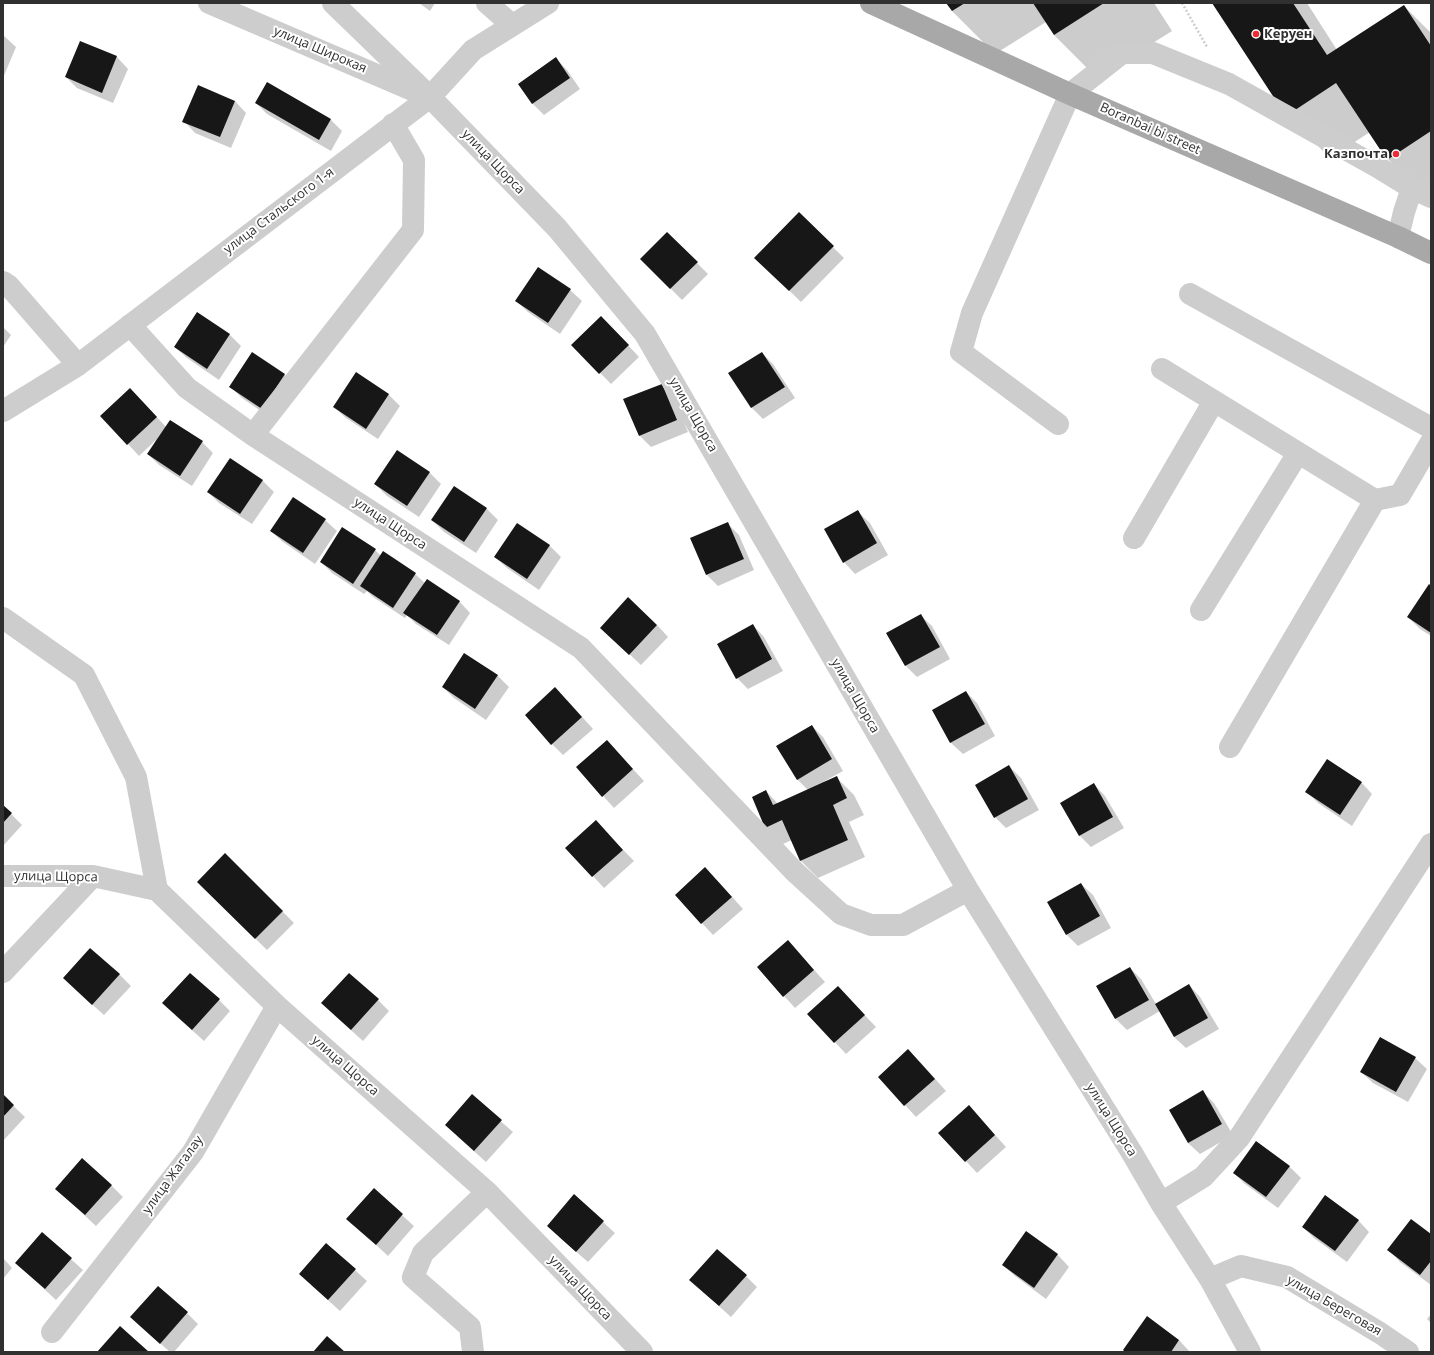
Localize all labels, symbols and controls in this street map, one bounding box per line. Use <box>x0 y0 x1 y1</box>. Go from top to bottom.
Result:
street label: улица Широкая <box>271 23 369 77</box>
place label: Керуен <box>1264 26 1312 42</box>
marker: Керуен <box>1251 29 1261 39</box>
street label: Boranbai bi street <box>1097 100 1203 158</box>
street label: улица Щорса <box>458 126 528 198</box>
place label: Казпочта <box>1324 146 1388 162</box>
marker: Казпочта <box>1391 149 1401 159</box>
street label: улица Стальского 1-я <box>221 164 337 258</box>
street label: улица Щорса <box>665 375 721 455</box>
street label: улица Щорса <box>351 495 429 553</box>
street label: улица Щорса <box>827 656 883 736</box>
street label: улица Щорса <box>14 868 98 886</box>
street label: улица Щорса <box>308 1033 382 1099</box>
street label: улица Щорса <box>1082 1080 1140 1160</box>
street label: улица Жагалау <box>139 1133 207 1217</box>
street label: улица Щорса <box>545 1252 615 1324</box>
street label: улица Береговая <box>1284 1273 1384 1339</box>

